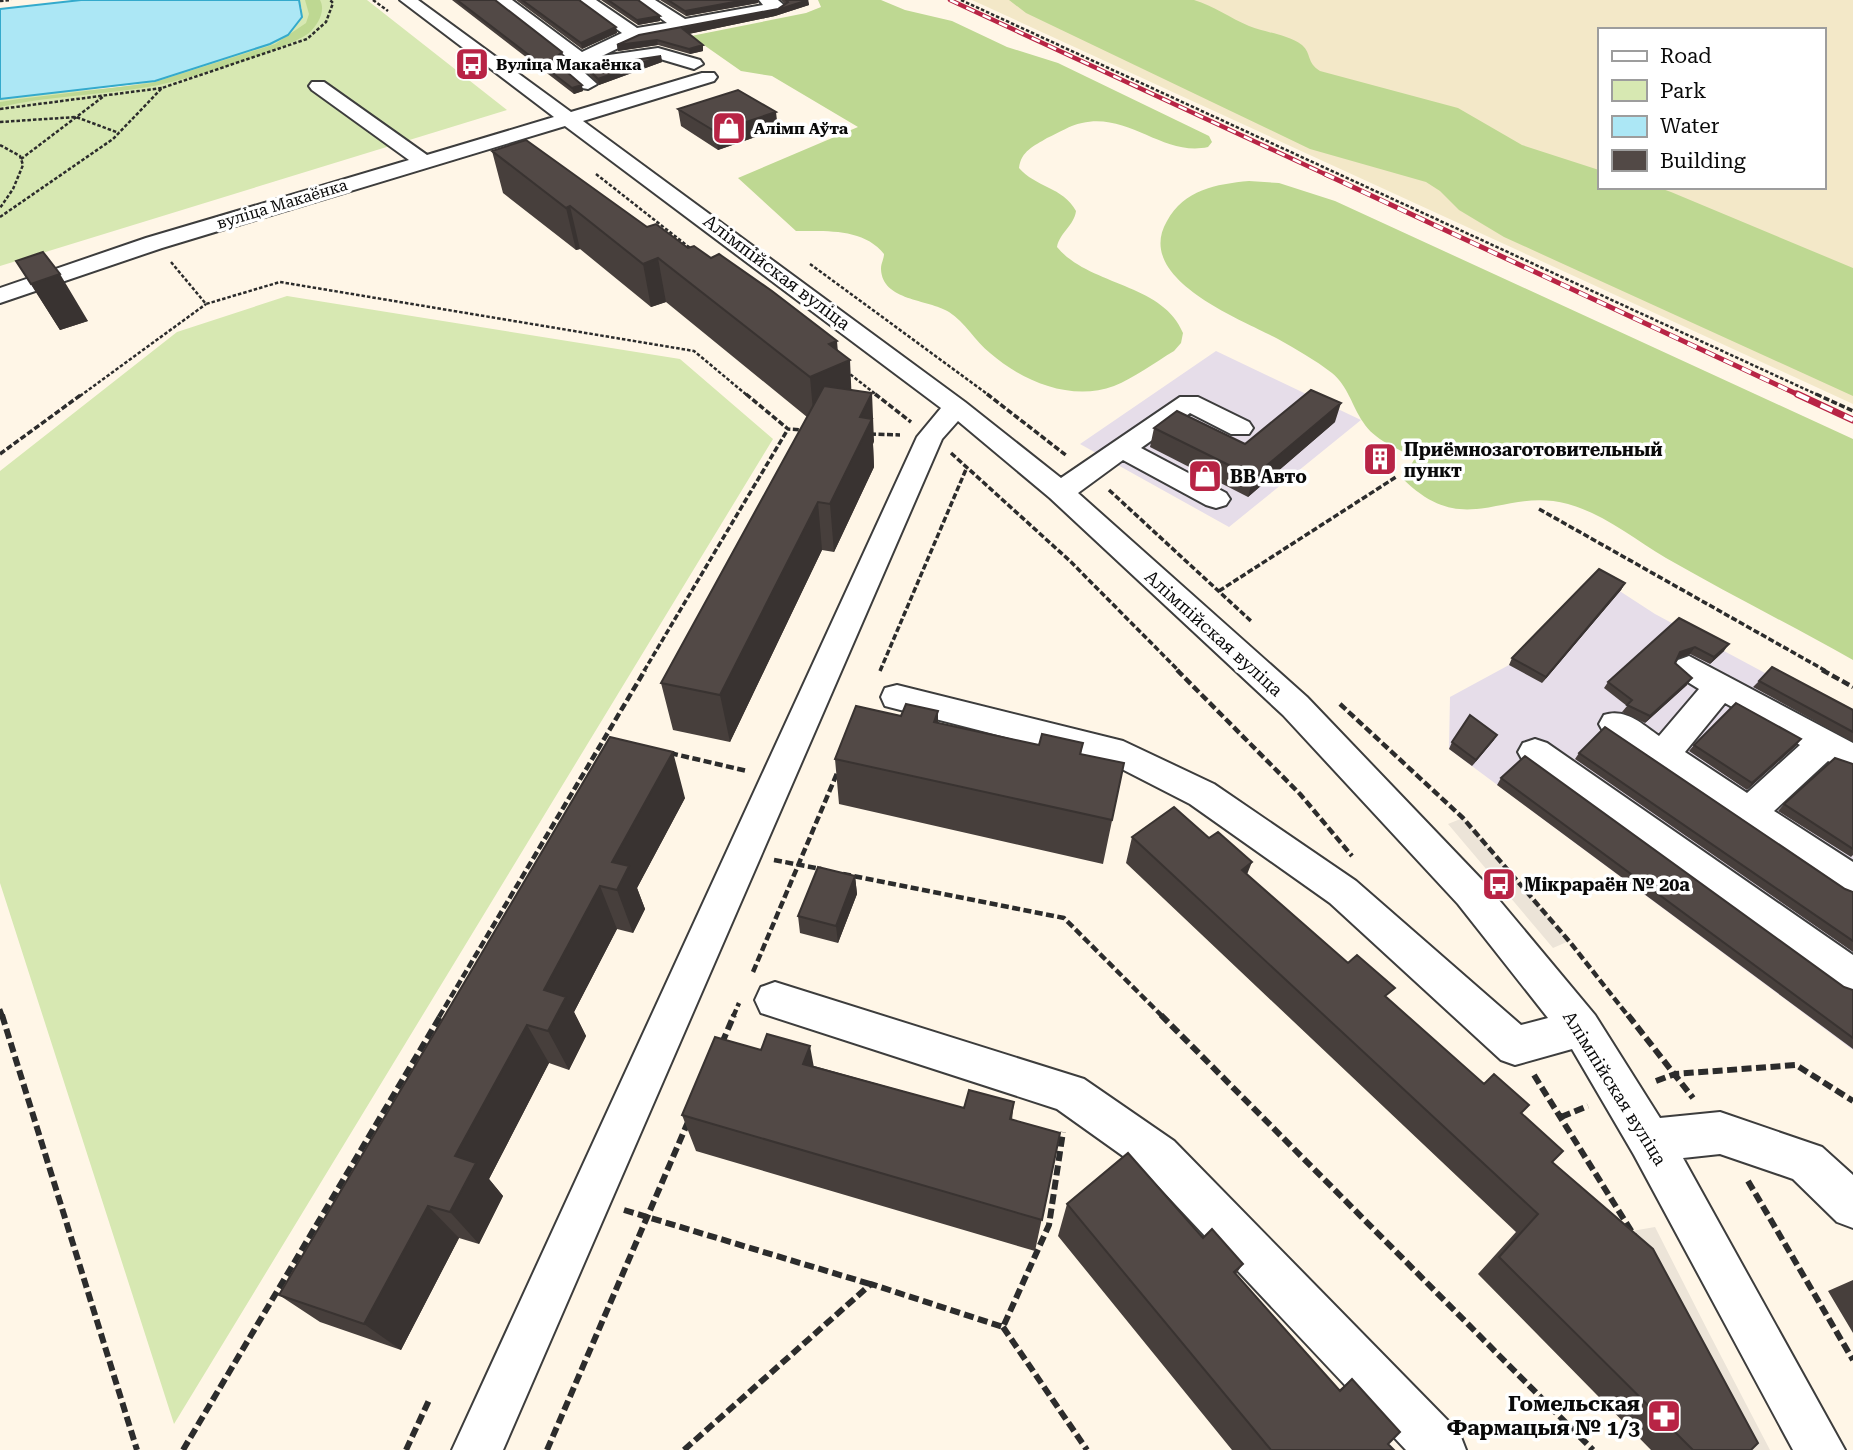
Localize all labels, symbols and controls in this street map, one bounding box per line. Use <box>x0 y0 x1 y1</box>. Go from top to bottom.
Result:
legend <box>1598 28 1825 189</box>
text: Road <box>1660 44 1712 68</box>
bus stop icon: Вуліца Макаёнка <box>453 45 491 83</box>
place label: Вуліца Макаёнка <box>496 55 642 74</box>
text: Park <box>1660 79 1706 103</box>
shop icon: Алімп Аўта <box>710 109 748 147</box>
text: Water <box>1660 114 1720 138</box>
place label: Алімп Аўта <box>754 119 849 138</box>
text: Building <box>1660 149 1746 173</box>
street label: вуліца Макаёнка <box>214 175 350 233</box>
street label: Алімпійская вуліца <box>700 210 855 334</box>
place label: Приёмнозаготовительный пункт <box>1404 439 1663 481</box>
building icon: Приёмнозаготовительный пункт <box>1361 440 1399 478</box>
shop icon: ВВ Авто <box>1186 457 1224 495</box>
place label: ВВ Авто <box>1230 466 1307 487</box>
street label: Алімпійская вуліца <box>1141 566 1287 701</box>
bus stop icon: Мікрараён № 20а <box>1480 865 1518 903</box>
place label: Мікрараён № 20а <box>1524 874 1690 895</box>
street label: Алімпійская вуліца <box>1559 1007 1671 1169</box>
place label: Гомельская Фармацыя № 1/3 <box>1447 1392 1640 1440</box>
pharmacy icon: Гомельская Фармацыя № 1/3 <box>1645 1397 1683 1435</box>

